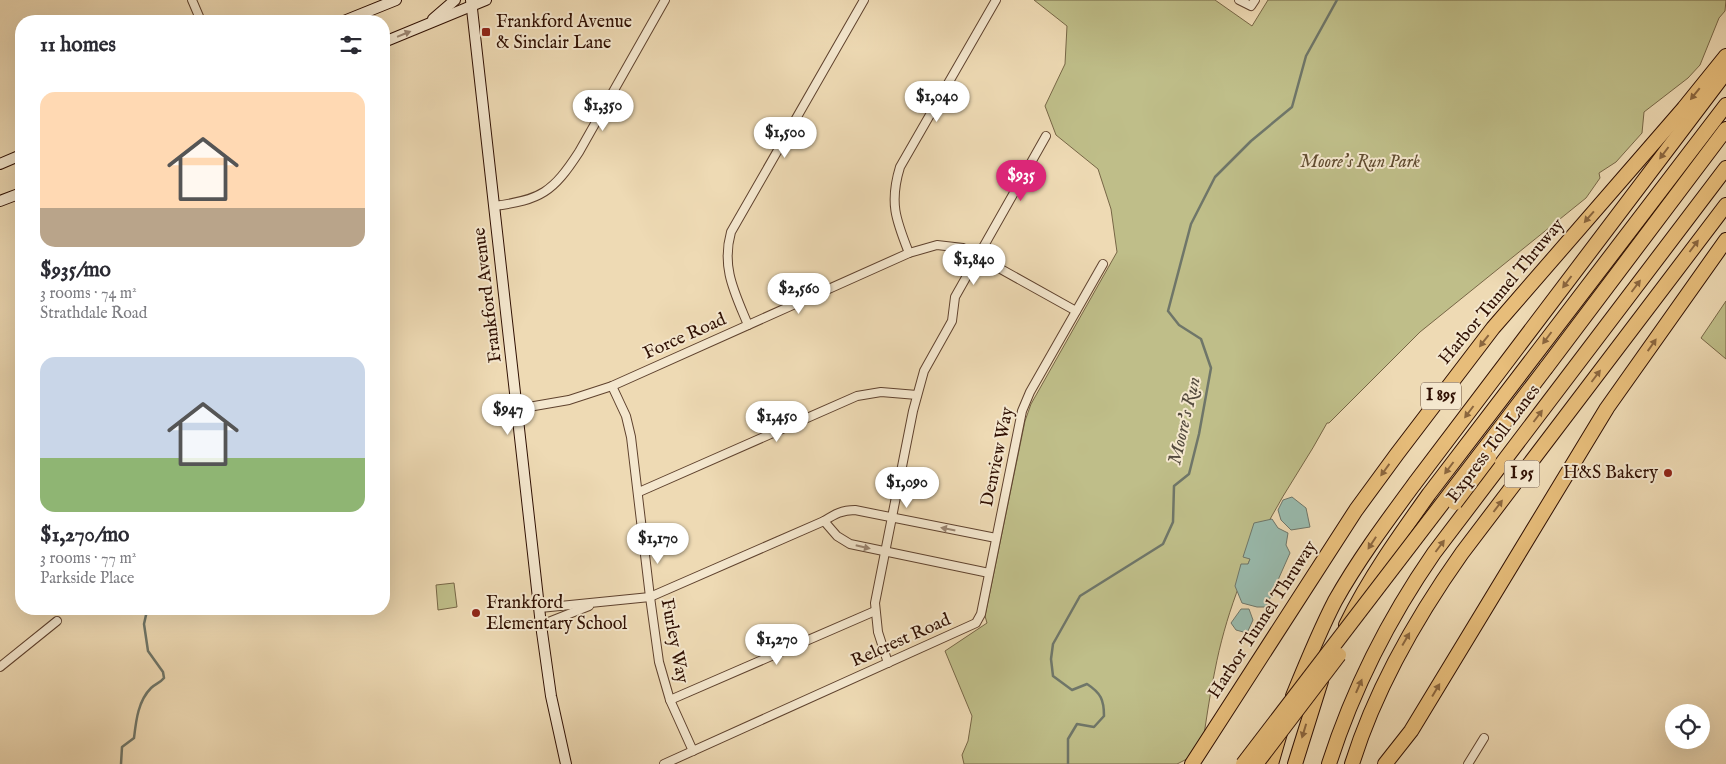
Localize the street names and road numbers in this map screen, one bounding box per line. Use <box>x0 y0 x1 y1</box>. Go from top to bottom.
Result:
street label: Harbor Tunnel Thruway <box>1434 214 1570 370</box>
street label: Frankford Avenue <box>468 226 508 364</box>
street label: Force Road <box>640 308 730 365</box>
street label: Express Toll Lanes <box>1442 380 1546 508</box>
road number: I 895 <box>1421 382 1461 410</box>
street label: Denview Way <box>976 405 1020 509</box>
road number: I 95 <box>1504 460 1540 488</box>
street label: Harbor Tunnel Thruway <box>1203 537 1323 703</box>
street label: Furley Way <box>655 597 693 685</box>
street label: Relcrest Road <box>848 609 955 673</box>

